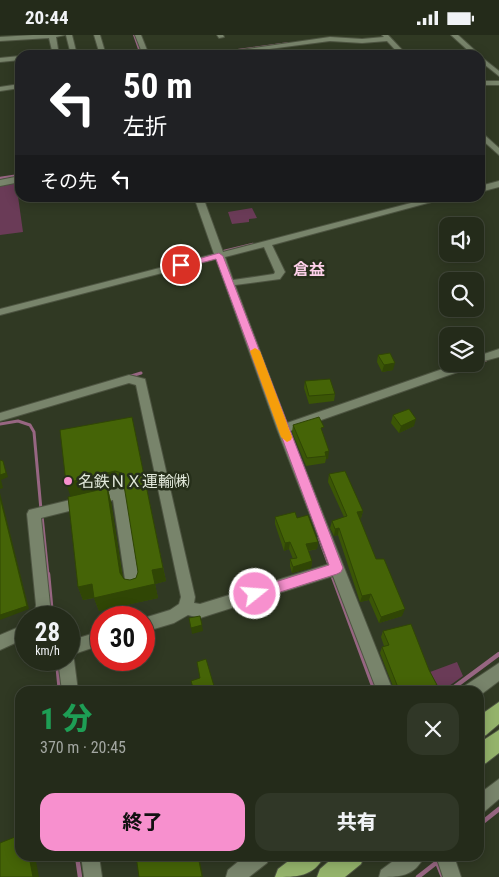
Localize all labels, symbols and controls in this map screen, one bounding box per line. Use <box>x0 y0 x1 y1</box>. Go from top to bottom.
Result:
text: 20:44 <box>25 6 69 29</box>
text: 50 m <box>123 66 192 107</box>
icon: left <box>40 70 105 135</box>
text: 左折 <box>123 114 167 139</box>
icon: left <box>107 165 135 193</box>
text: その先 <box>40 170 97 193</box>
map controls <box>439 217 484 372</box>
button: sound <box>439 217 484 262</box>
pin <box>160 244 202 286</box>
icon: arrive <box>167 251 195 279</box>
district label: 倉益 <box>293 260 325 279</box>
button: search <box>439 272 484 317</box>
button: layers <box>439 327 484 372</box>
place label: 名鉄ＮＸ運輸㈱ <box>78 472 190 491</box>
marker: 名鉄ＮＸ運輸㈱ <box>62 475 74 487</box>
position arrow <box>228 567 280 619</box>
speed limit sign: 30 <box>90 606 155 671</box>
text: 28 <box>35 618 60 647</box>
text: km/h <box>35 644 60 658</box>
text: 1 分 <box>40 701 92 736</box>
button: close <box>407 703 459 755</box>
text: 370 m · 20:45 <box>40 738 126 757</box>
button: 終了 <box>40 793 245 851</box>
button: 共有 <box>255 793 459 851</box>

